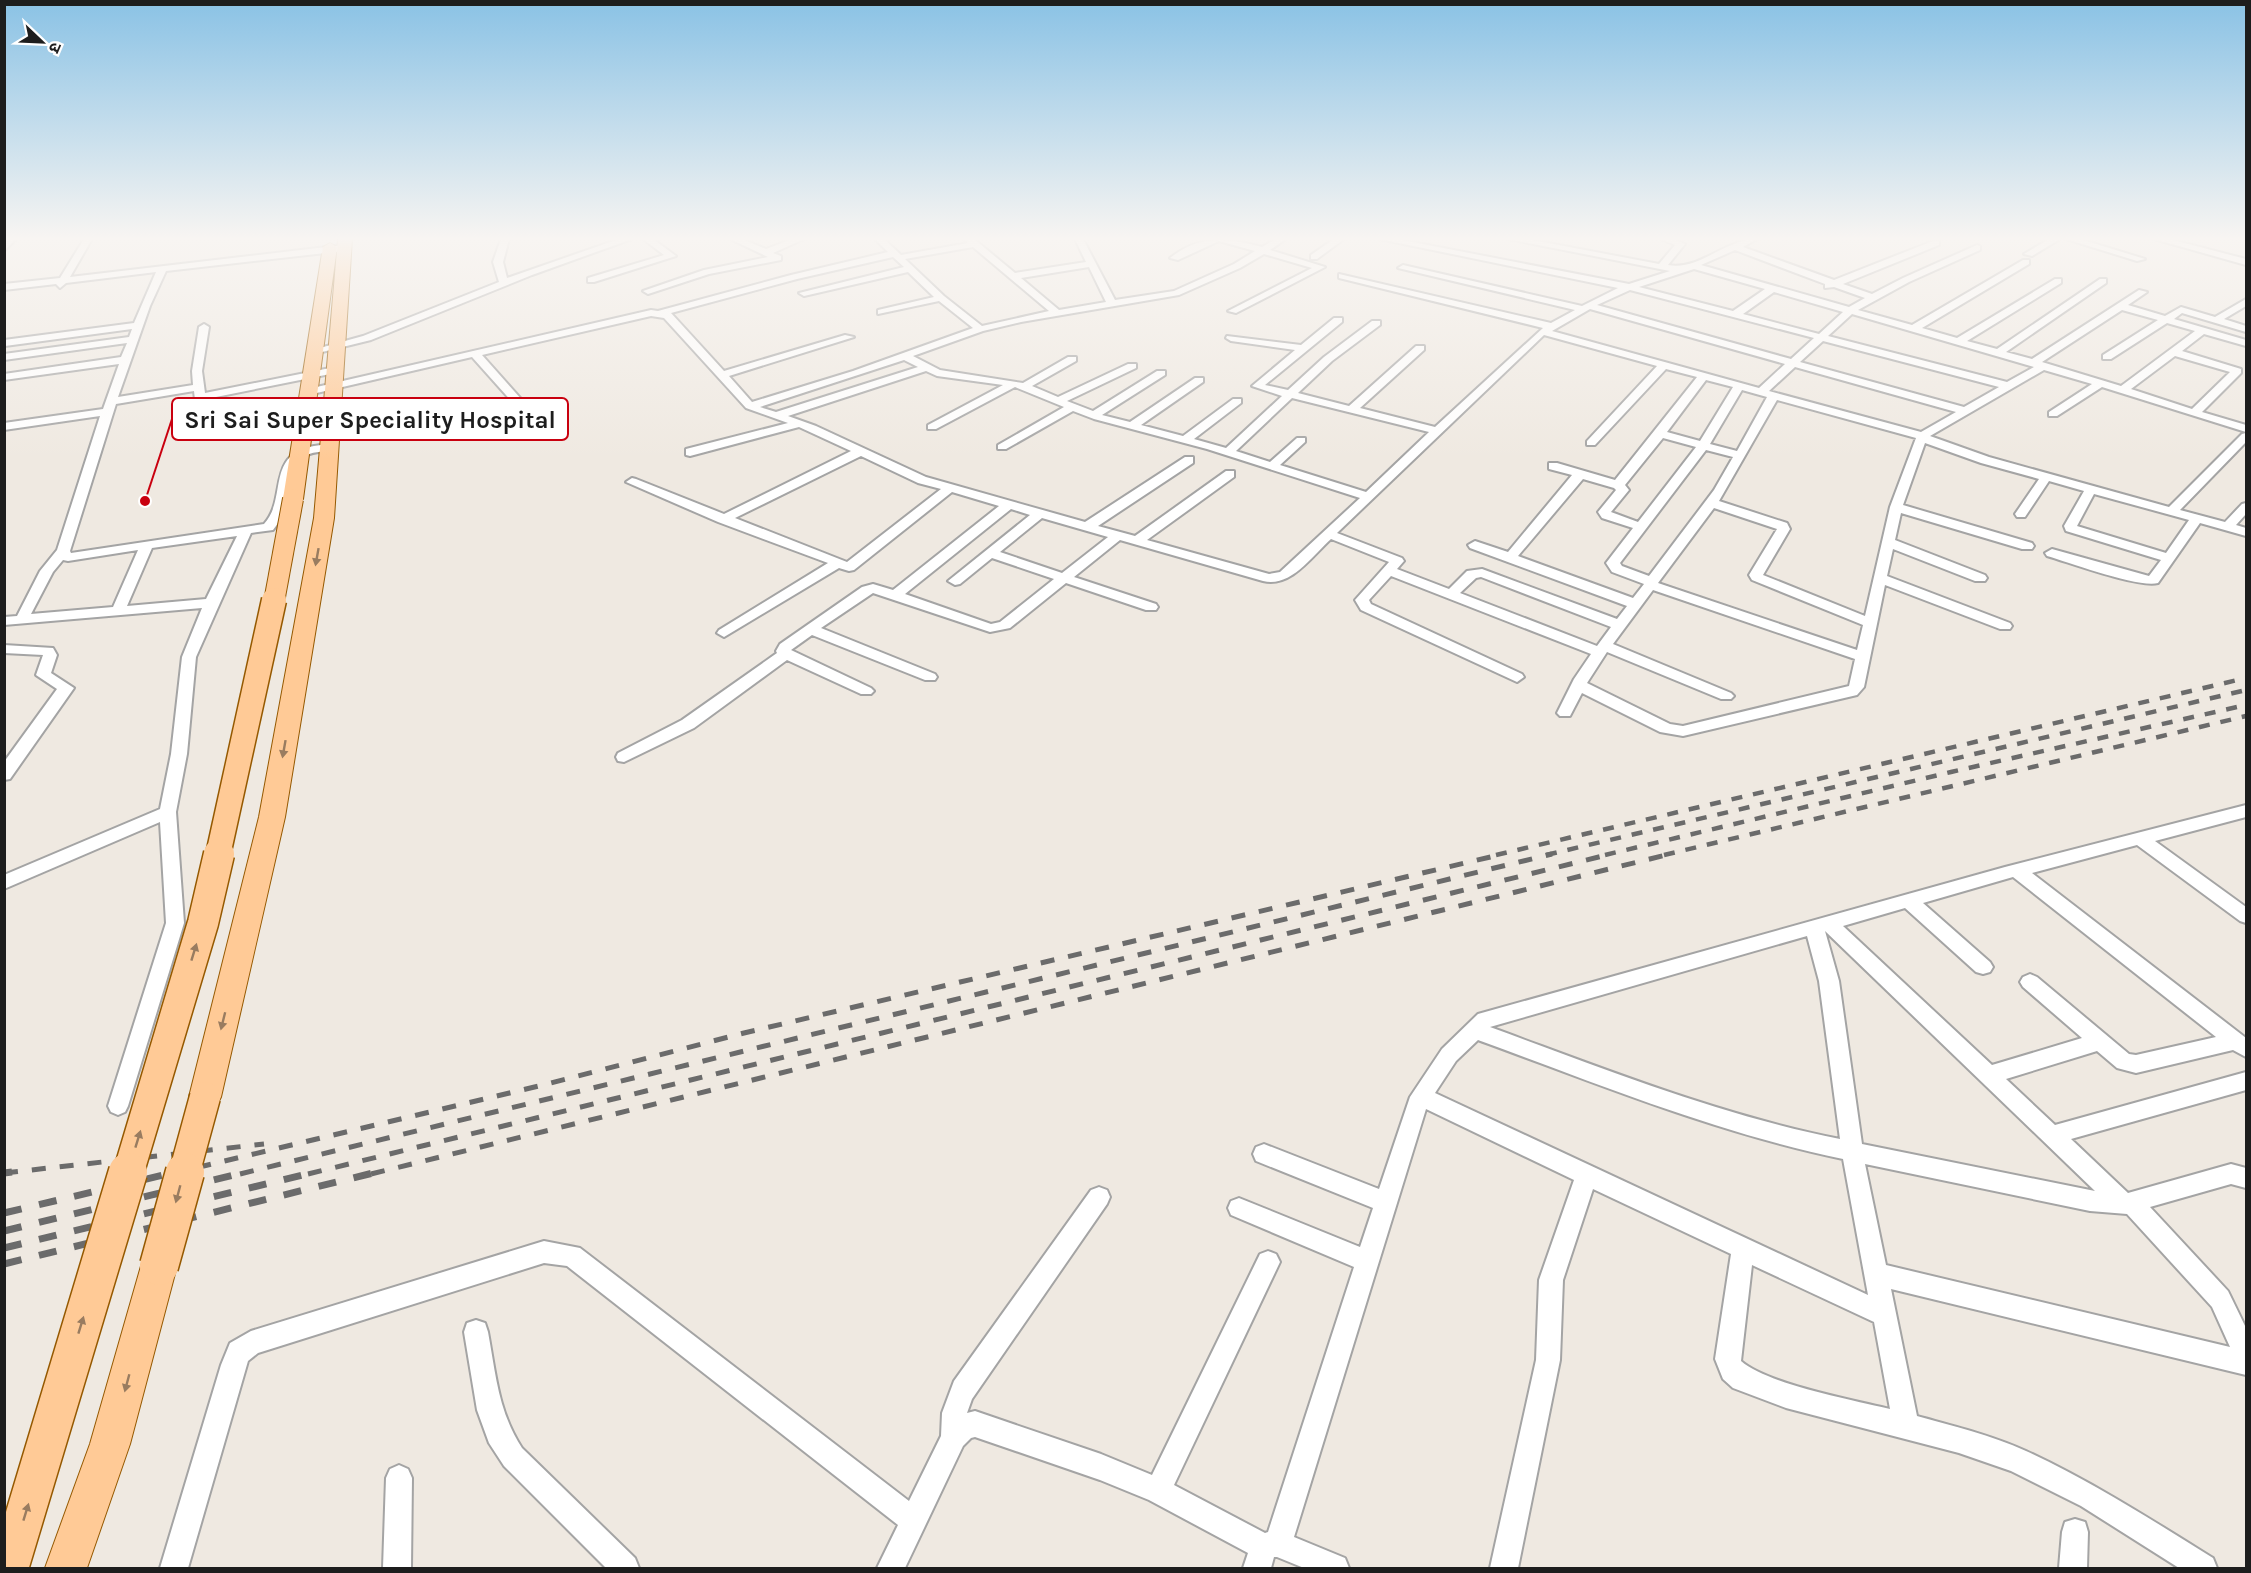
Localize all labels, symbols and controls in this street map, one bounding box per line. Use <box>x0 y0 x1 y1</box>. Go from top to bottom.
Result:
north arrow <box>12 12 72 72</box>
text: उ <box>45 40 66 56</box>
callout: Sri Sai Super Speciality Hospital <box>172 398 568 440</box>
text: Sri Sai Super Speciality Hospital <box>184 406 556 434</box>
one-way arrow <box>313 547 322 566</box>
one-way arrow <box>279 739 288 758</box>
one-way arrow <box>190 943 199 961</box>
one-way arrow <box>217 1012 227 1030</box>
one-way arrow <box>134 1130 143 1148</box>
one-way arrow <box>173 1185 183 1203</box>
one-way arrow <box>77 1316 86 1334</box>
one-way arrow <box>121 1374 131 1392</box>
one-way arrow <box>22 1503 31 1521</box>

